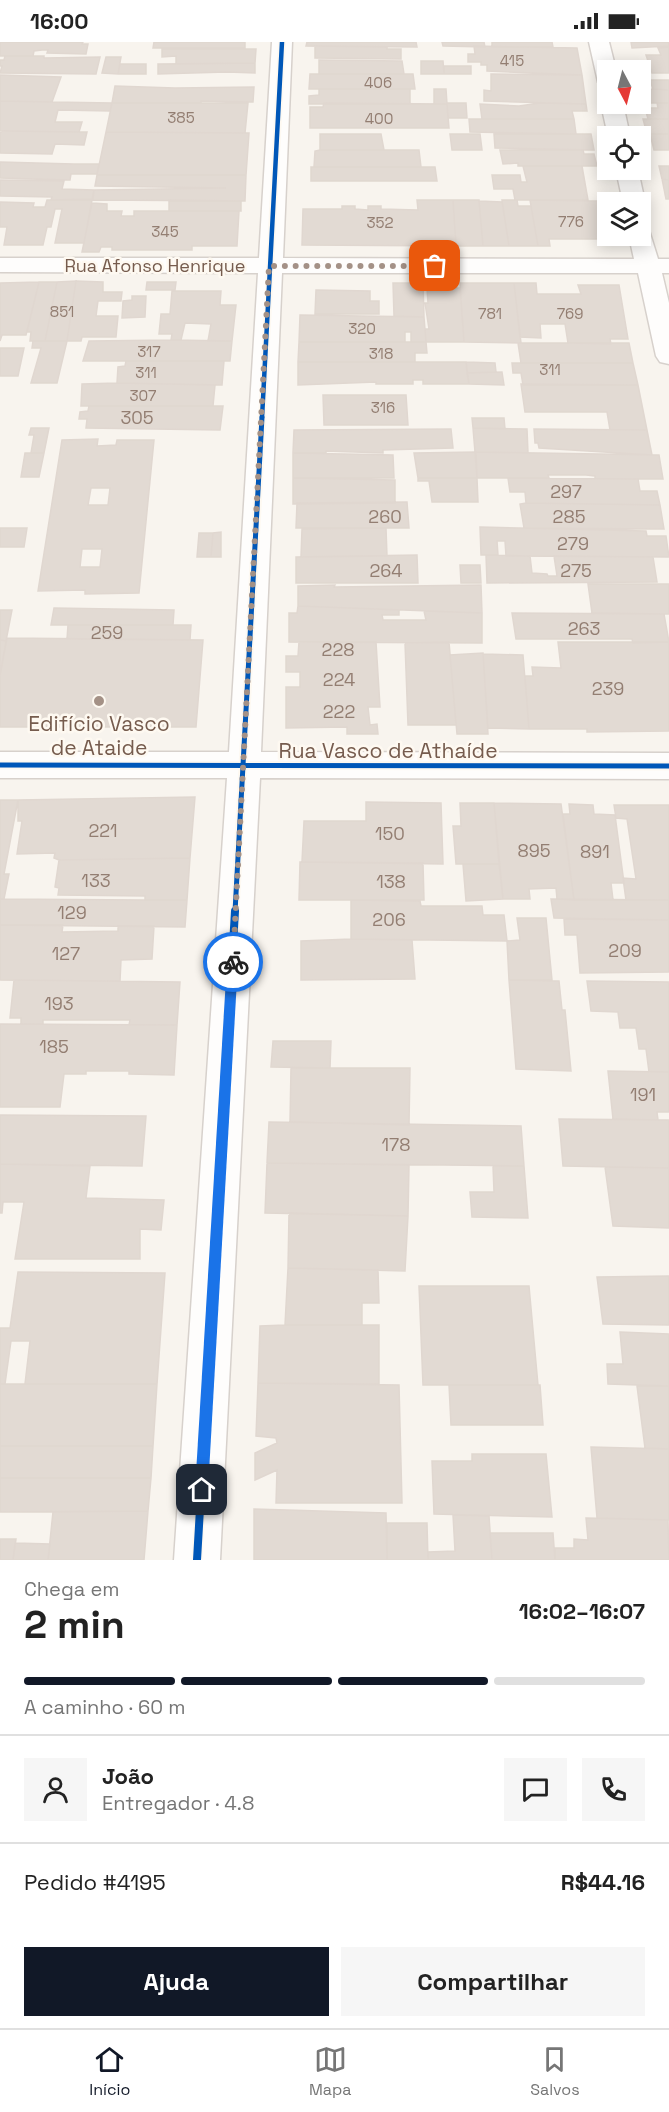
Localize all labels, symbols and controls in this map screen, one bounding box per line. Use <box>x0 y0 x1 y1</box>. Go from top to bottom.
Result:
text: 16:00 <box>30 7 89 35</box>
house number: 415 <box>500 51 524 70</box>
north arrow <box>597 60 651 114</box>
map controls <box>597 60 651 246</box>
house number: 406 <box>364 73 392 92</box>
house number: 385 <box>167 108 195 127</box>
house number: 400 <box>365 109 393 128</box>
button: locate <box>597 126 651 180</box>
button: layers <box>597 192 651 246</box>
house number: 776 <box>558 212 584 231</box>
house number: 352 <box>367 213 393 232</box>
house number: 345 <box>151 222 179 241</box>
pin <box>409 240 460 291</box>
icon: bag <box>418 249 451 282</box>
street label: Rua Afonso Henrique <box>65 254 246 277</box>
house number: 851 <box>50 302 74 321</box>
house number: 781 <box>478 304 502 323</box>
house number: 769 <box>557 304 583 323</box>
house number: 320 <box>348 319 376 338</box>
house number: 317 <box>137 342 161 361</box>
house number: 318 <box>369 344 393 363</box>
house number: 311 <box>539 360 561 379</box>
house number: 311 <box>135 363 157 382</box>
house number: 307 <box>130 386 156 405</box>
house number: 316 <box>371 398 395 417</box>
house number: 305 <box>120 406 154 429</box>
house number: 297 <box>550 480 582 503</box>
house number: 260 <box>368 505 402 528</box>
house number: 285 <box>553 505 585 528</box>
house number: 279 <box>557 532 589 555</box>
house number: 264 <box>369 559 403 582</box>
house number: 275 <box>560 559 592 582</box>
house number: 263 <box>568 617 600 640</box>
house number: 259 <box>91 621 123 644</box>
house number: 228 <box>322 638 354 661</box>
house number: 224 <box>323 668 355 691</box>
house number: 239 <box>592 677 624 700</box>
marker: Edifício Vasco de Ataide <box>92 694 106 708</box>
house number: 222 <box>323 700 355 723</box>
place label: Edifício Vasco de Ataide <box>28 710 170 761</box>
street label: Rua Vasco de Athaíde <box>278 737 498 764</box>
house number: 221 <box>88 819 118 842</box>
house number: 150 <box>375 822 405 845</box>
house number: 895 <box>517 839 551 862</box>
house number: 891 <box>580 840 610 863</box>
house number: 133 <box>81 869 111 892</box>
house number: 138 <box>376 870 406 893</box>
house number: 129 <box>57 901 87 924</box>
house number: 206 <box>372 908 406 931</box>
courier <box>203 932 263 992</box>
house number: 209 <box>608 939 642 962</box>
house number: 127 <box>52 942 80 965</box>
icon: bike <box>217 946 250 979</box>
house number: 193 <box>44 992 74 1015</box>
house number: 185 <box>39 1035 69 1058</box>
house number: 191 <box>630 1083 656 1106</box>
house number: 178 <box>382 1133 410 1156</box>
pin <box>176 1464 227 1515</box>
icon: home <box>185 1473 218 1506</box>
text: Chega em <box>24 1576 119 1602</box>
text: 16:02–16:07 <box>519 1597 645 1625</box>
text: 2 min <box>24 1600 125 1649</box>
text: A caminho · 60 m <box>24 1694 185 1720</box>
button: person <box>24 1758 87 1821</box>
button: chat <box>504 1758 567 1821</box>
button: phone <box>582 1758 645 1821</box>
text: João <box>102 1762 154 1790</box>
text: Entregador · 4.8 <box>102 1790 254 1816</box>
text: Pedido #4195 <box>24 1868 166 1896</box>
text: R$44.16 <box>561 1868 645 1896</box>
button: Ajuda <box>24 1947 329 2016</box>
button: Compartilhar <box>341 1947 645 2016</box>
tab: Início <box>89 2043 130 2100</box>
tab: Mapa <box>309 2043 352 2100</box>
tab: Salvos <box>530 2043 580 2100</box>

